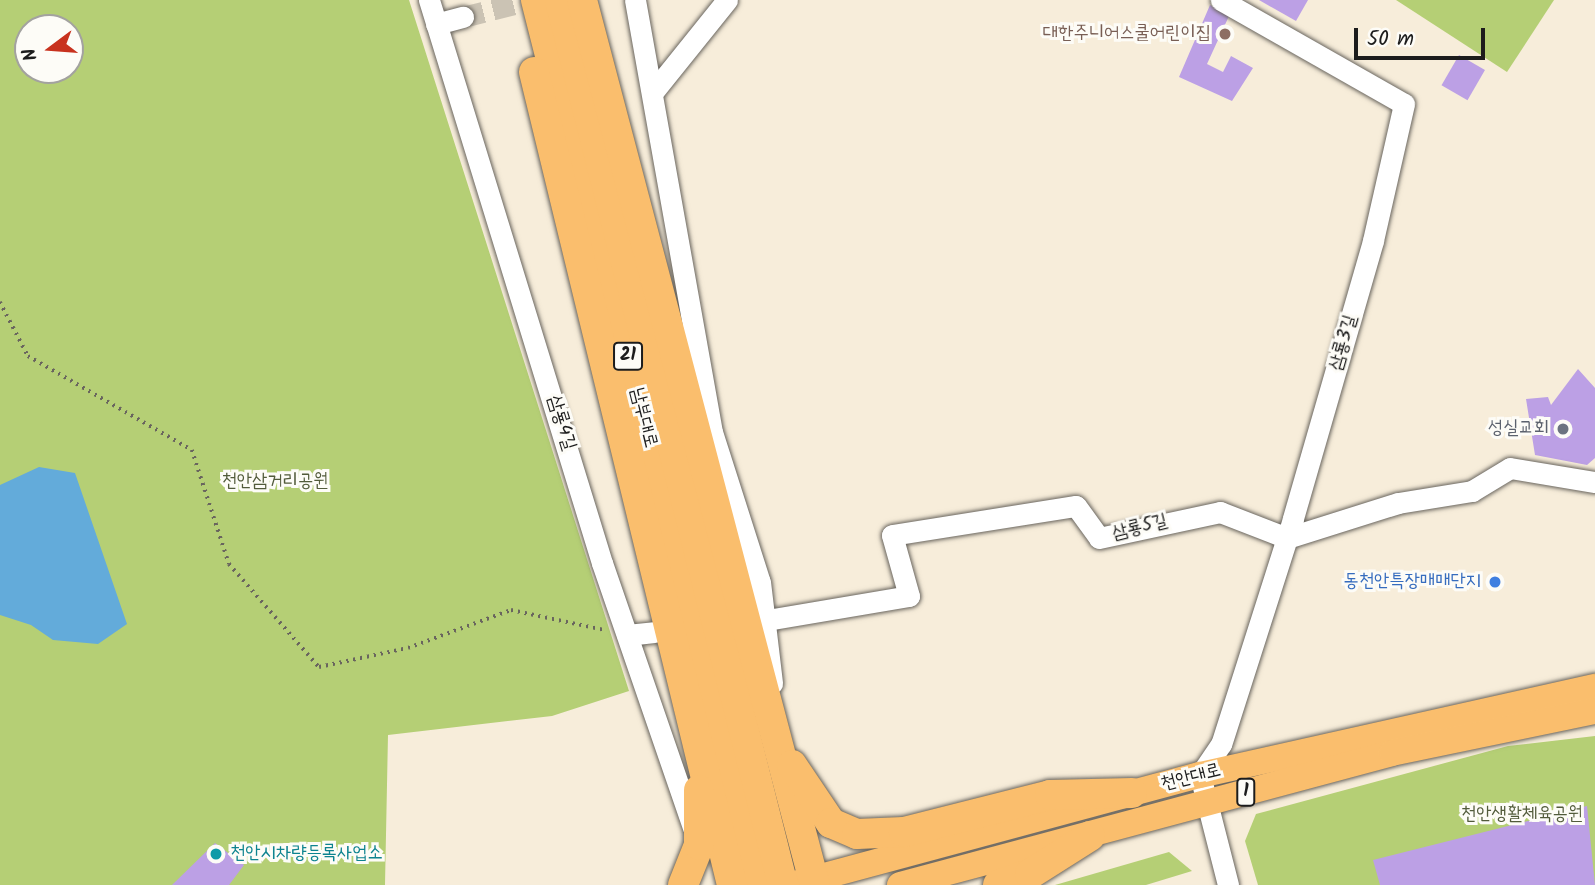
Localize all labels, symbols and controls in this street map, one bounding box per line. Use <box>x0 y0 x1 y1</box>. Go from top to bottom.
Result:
north arrow <box>14 14 84 84</box>
scale bar <box>1357 14 1488 58</box>
place label: 대한주니어스쿨어린이집 <box>1043 23 1211 45</box>
text: 50 m <box>1367 23 1414 56</box>
marker: 대한주니어스쿨어린이집 <box>1217 26 1233 42</box>
text: N <box>15 44 47 64</box>
street label: 삼룡3길 <box>1325 313 1363 373</box>
road number: 21 <box>612 342 644 370</box>
street label: 남부대로 <box>625 386 661 450</box>
street label: 삼룡4길 <box>542 393 580 453</box>
place label: 성실교회 <box>1488 418 1549 440</box>
marker: 성실교회 <box>1555 421 1571 437</box>
park label: 천안삼거리공원 <box>221 471 329 493</box>
street label: 삼룡5길 <box>1110 510 1170 546</box>
place label: 동천안특장매매단지 <box>1343 571 1481 593</box>
marker: 동천안특장매매단지 <box>1487 574 1503 590</box>
street label: 천안대로 <box>1159 760 1223 796</box>
road number: 1 <box>1236 778 1256 806</box>
park label: 천안생활체육공원 <box>1461 804 1583 826</box>
place label: 천안시차량등록사업소 <box>230 843 383 865</box>
marker: 천안시차량등록사업소 <box>208 846 224 862</box>

